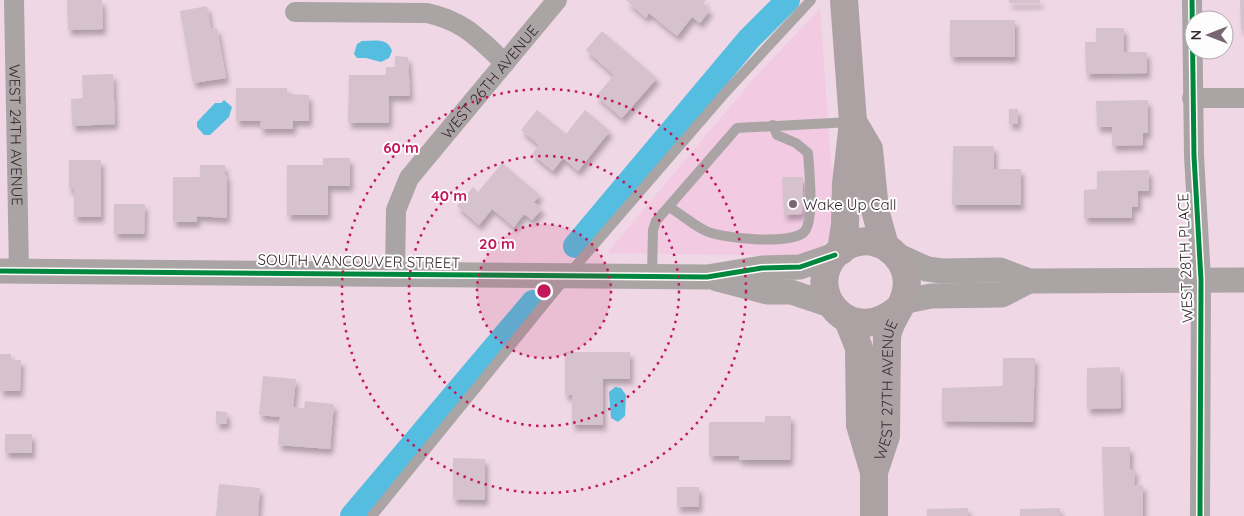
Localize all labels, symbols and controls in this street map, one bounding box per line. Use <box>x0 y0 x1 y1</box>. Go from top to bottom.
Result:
north arrow <box>1184 10 1234 60</box>
street label: WEST 26TH AVENUE <box>437 21 542 142</box>
text: N <box>1187 30 1205 40</box>
street label: WEST 24TH AVENUE <box>6 64 27 206</box>
text: 60 m <box>383 138 419 157</box>
text: 40 m <box>431 186 467 205</box>
street label: WEST 28TH PLACE <box>1173 193 1197 323</box>
place label: Wake Up Call <box>803 195 896 214</box>
marker: Wake Up Call <box>787 198 799 210</box>
text: 20 m <box>479 234 515 253</box>
street label: SOUTH VANCOUVER STREET <box>257 250 461 272</box>
centre of rings <box>535 282 553 300</box>
street label: WEST 27TH AVENUE <box>869 316 901 462</box>

